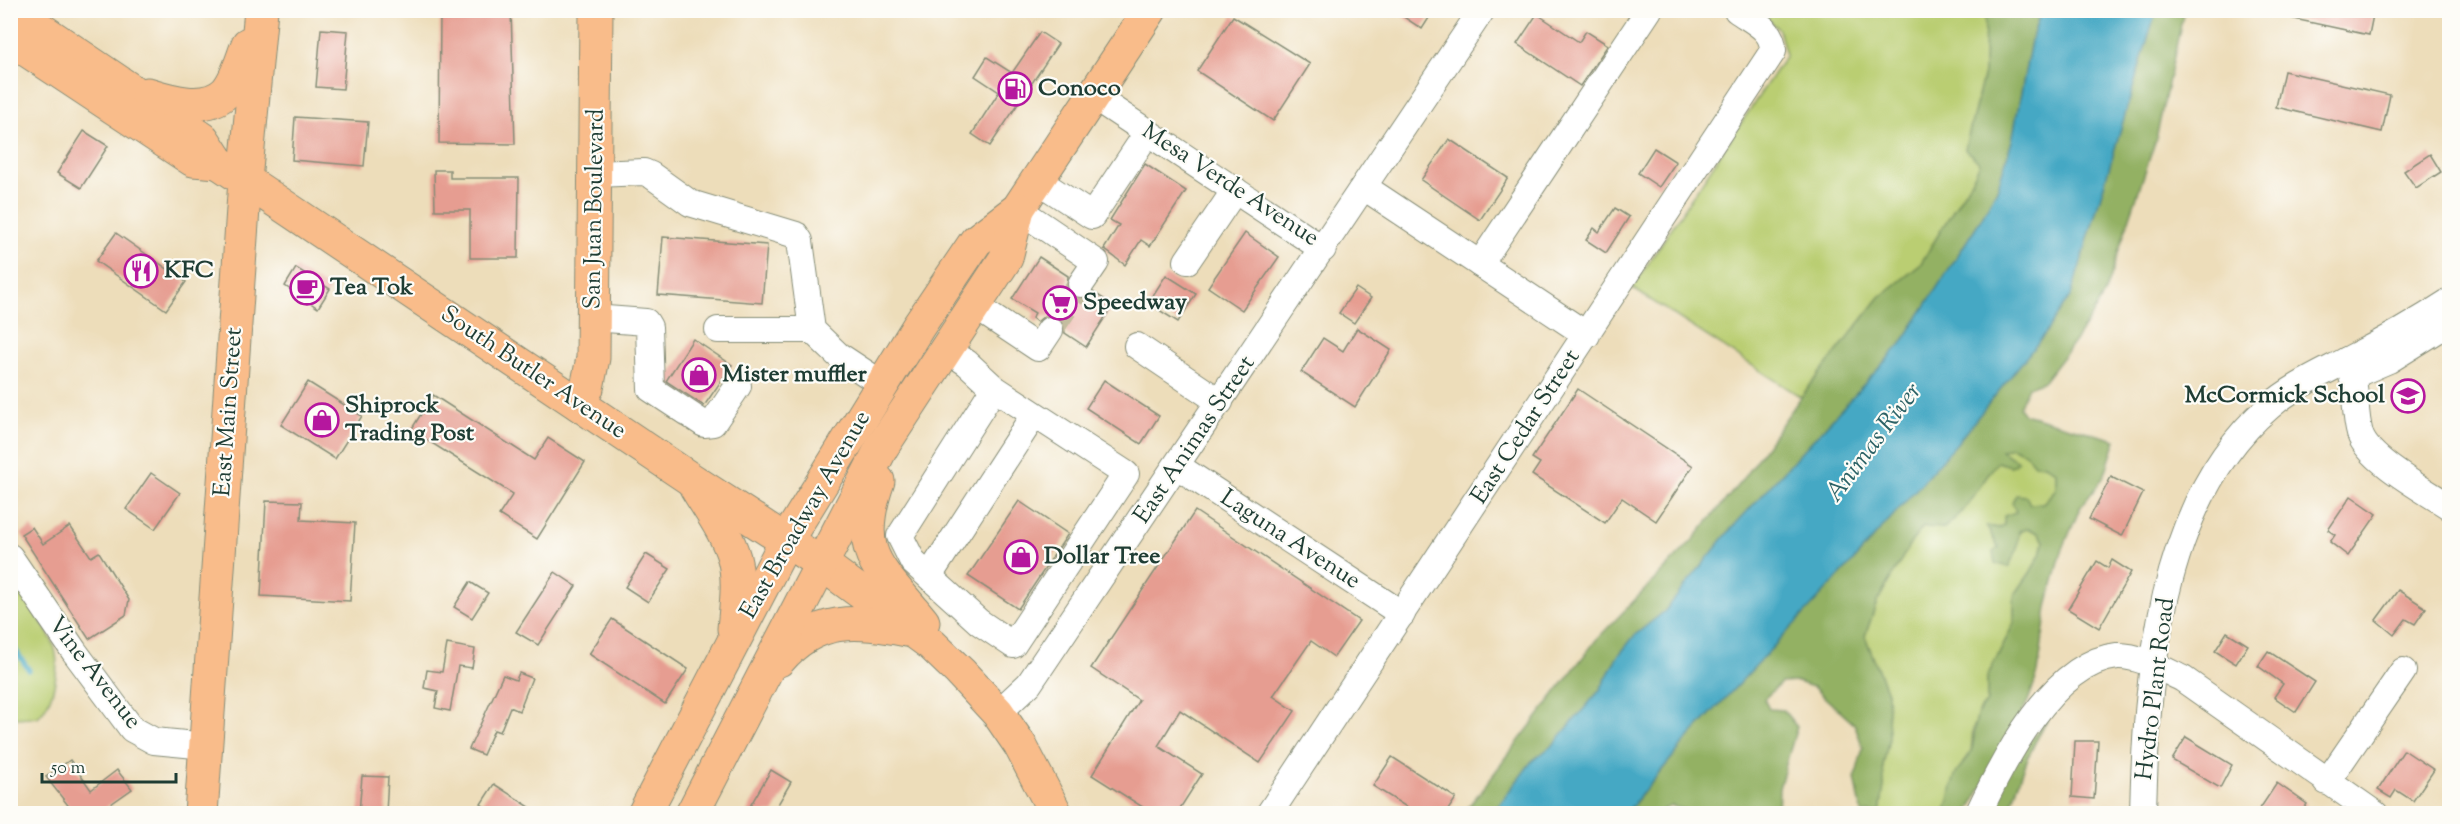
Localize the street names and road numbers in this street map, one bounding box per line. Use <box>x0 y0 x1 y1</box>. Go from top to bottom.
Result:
street label: San Juan Boulevard <box>576 108 614 310</box>
street label: Mesa Verde Avenue <box>1135 115 1325 255</box>
street label: South Butler Avenue <box>433 298 633 448</box>
street label: East Main Street <box>206 326 252 498</box>
street label: East Cedar Street <box>1463 343 1589 511</box>
street label: East Animas Street <box>1126 349 1264 531</box>
street label: East Broadway Avenue <box>732 405 880 625</box>
street label: Laguna Avenue <box>1213 482 1367 598</box>
street label: Hydro Plant Road <box>2128 595 2184 782</box>
street label: Vine Avenue <box>39 609 149 737</box>

